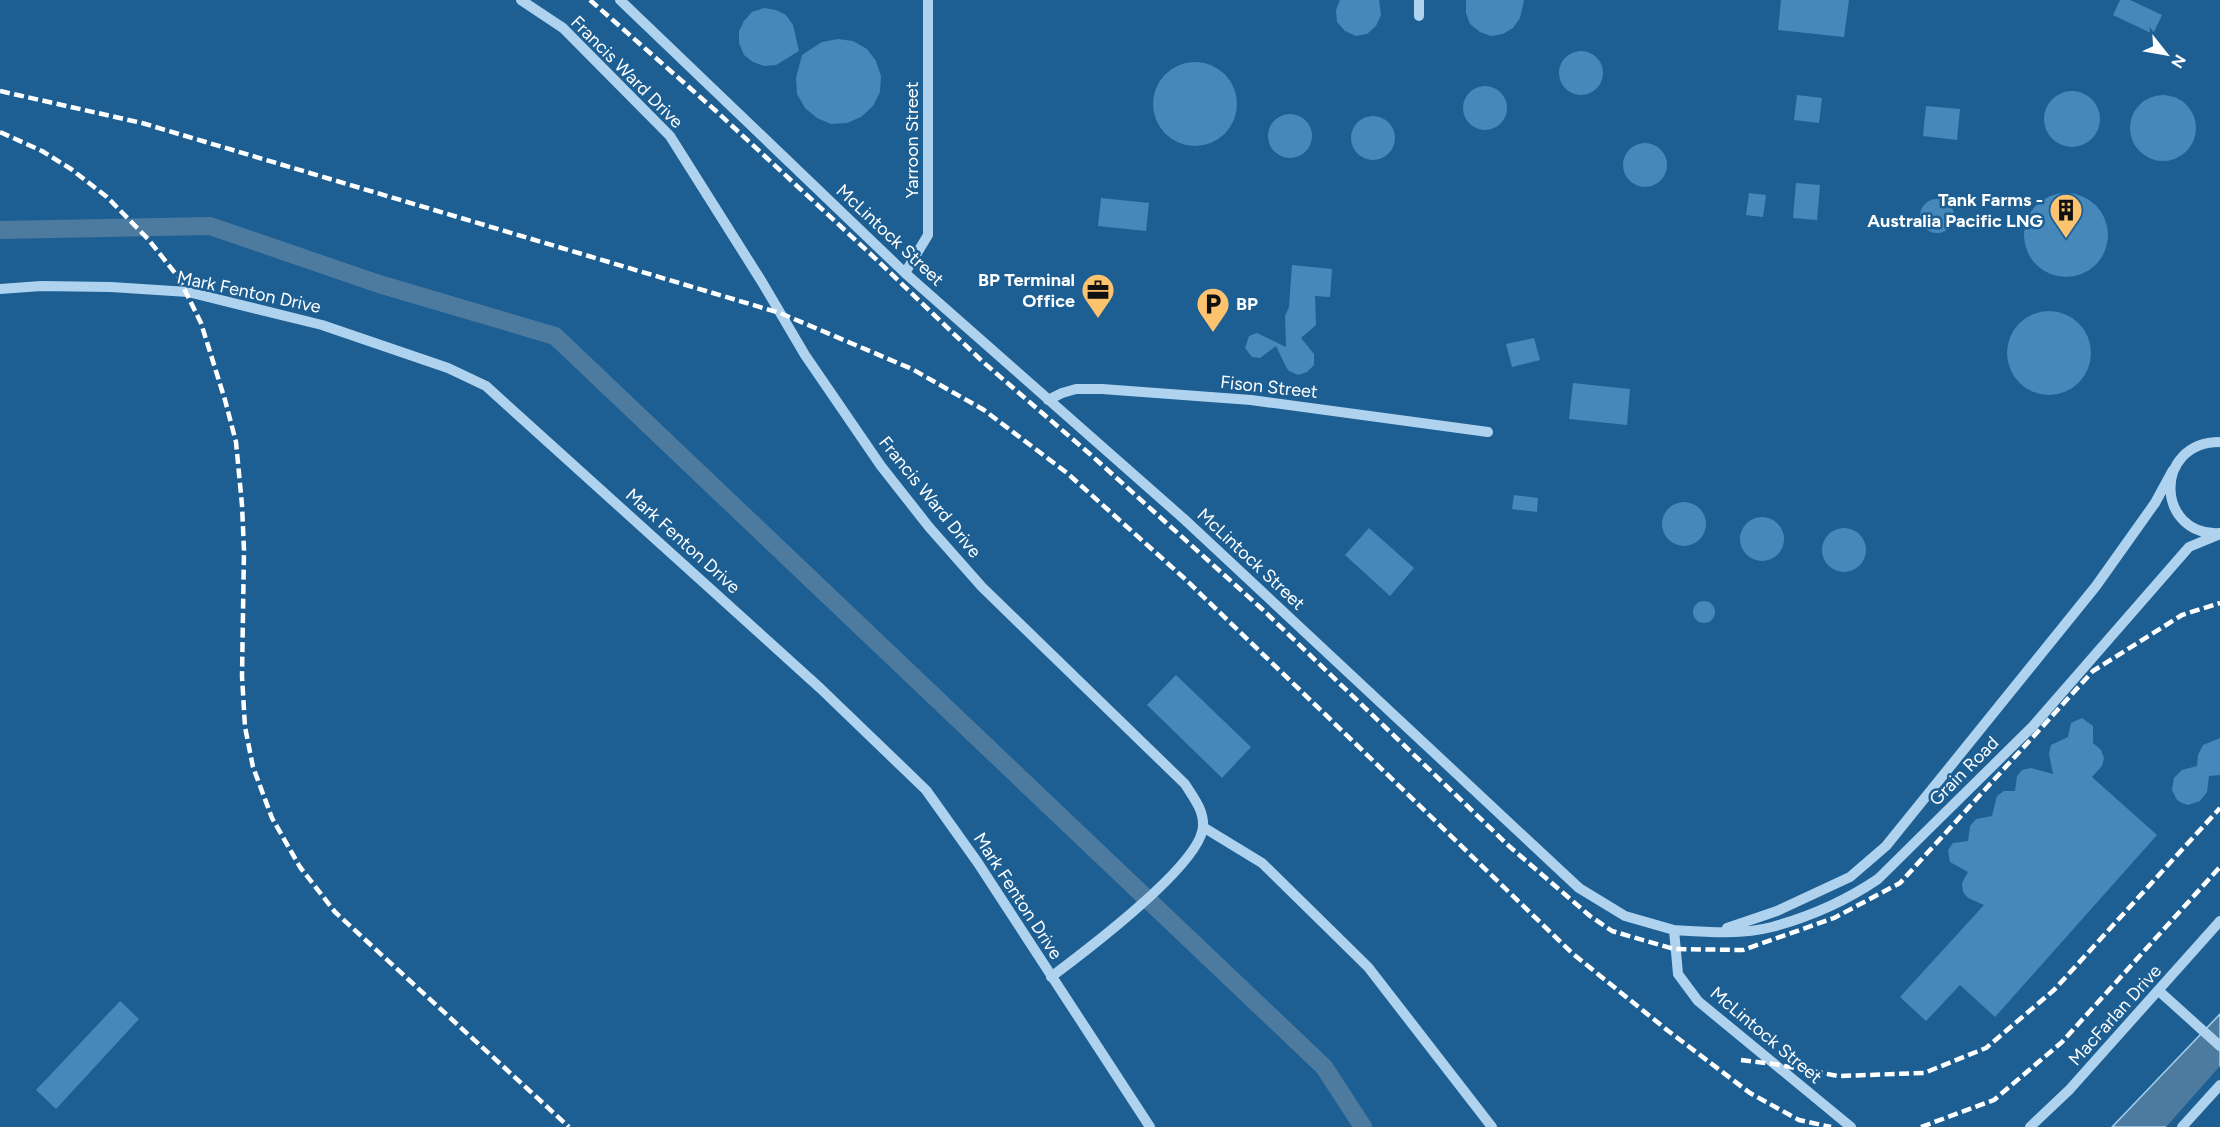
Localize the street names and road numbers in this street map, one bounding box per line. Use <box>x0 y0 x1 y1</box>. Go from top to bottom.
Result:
street label: Francis Ward Drive <box>566 11 688 133</box>
street label: Yarroon Street <box>901 81 923 198</box>
street label: McLintock Street <box>832 180 948 291</box>
street label: Mark Fenton Drive <box>175 266 323 318</box>
street label: Fison Street <box>1219 371 1319 403</box>
street label: Francis Ward Drive <box>874 432 986 562</box>
street label: Mark Fenton Drive <box>621 484 745 598</box>
street label: McLintock Street <box>1193 504 1309 615</box>
street label: Grain Road <box>1925 732 2003 810</box>
street label: Mark Fenton Drive <box>969 829 1067 964</box>
street label: MacFarlan Drive <box>2064 960 2166 1070</box>
street label: McLintock Street <box>1706 982 1826 1088</box>

